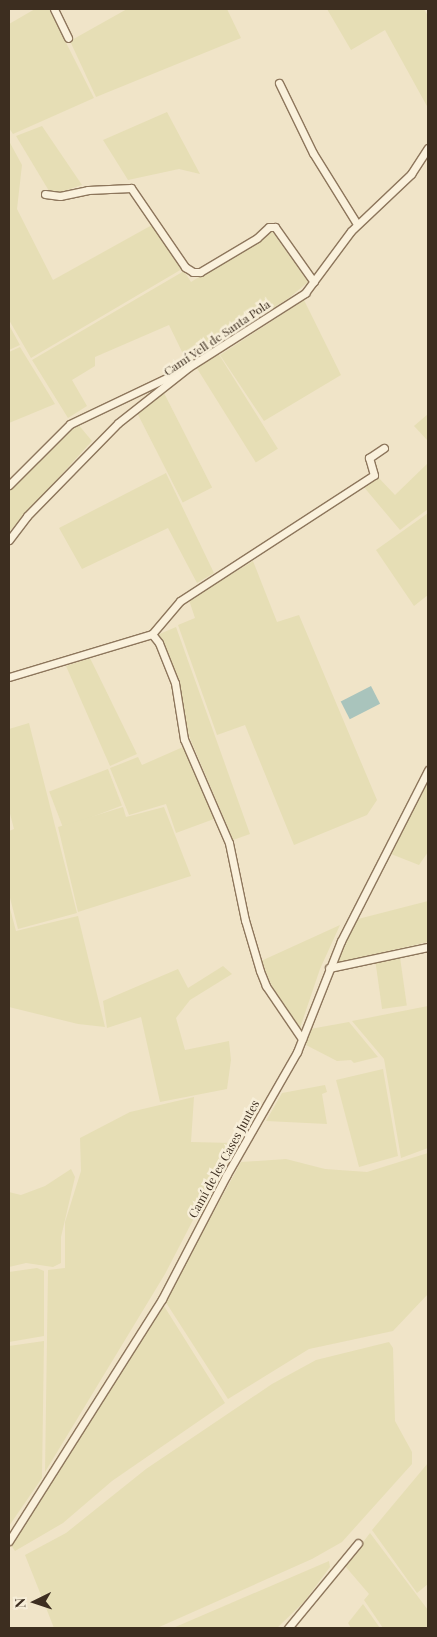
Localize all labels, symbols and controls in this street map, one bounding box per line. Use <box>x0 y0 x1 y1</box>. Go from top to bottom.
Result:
street label: Camí Vell de Santa Pola <box>161 297 273 379</box>
street label: Camí de les Cases Juntes <box>186 1097 262 1221</box>
north arrow <box>10 1577 60 1627</box>
text: N <box>10 1597 29 1609</box>

